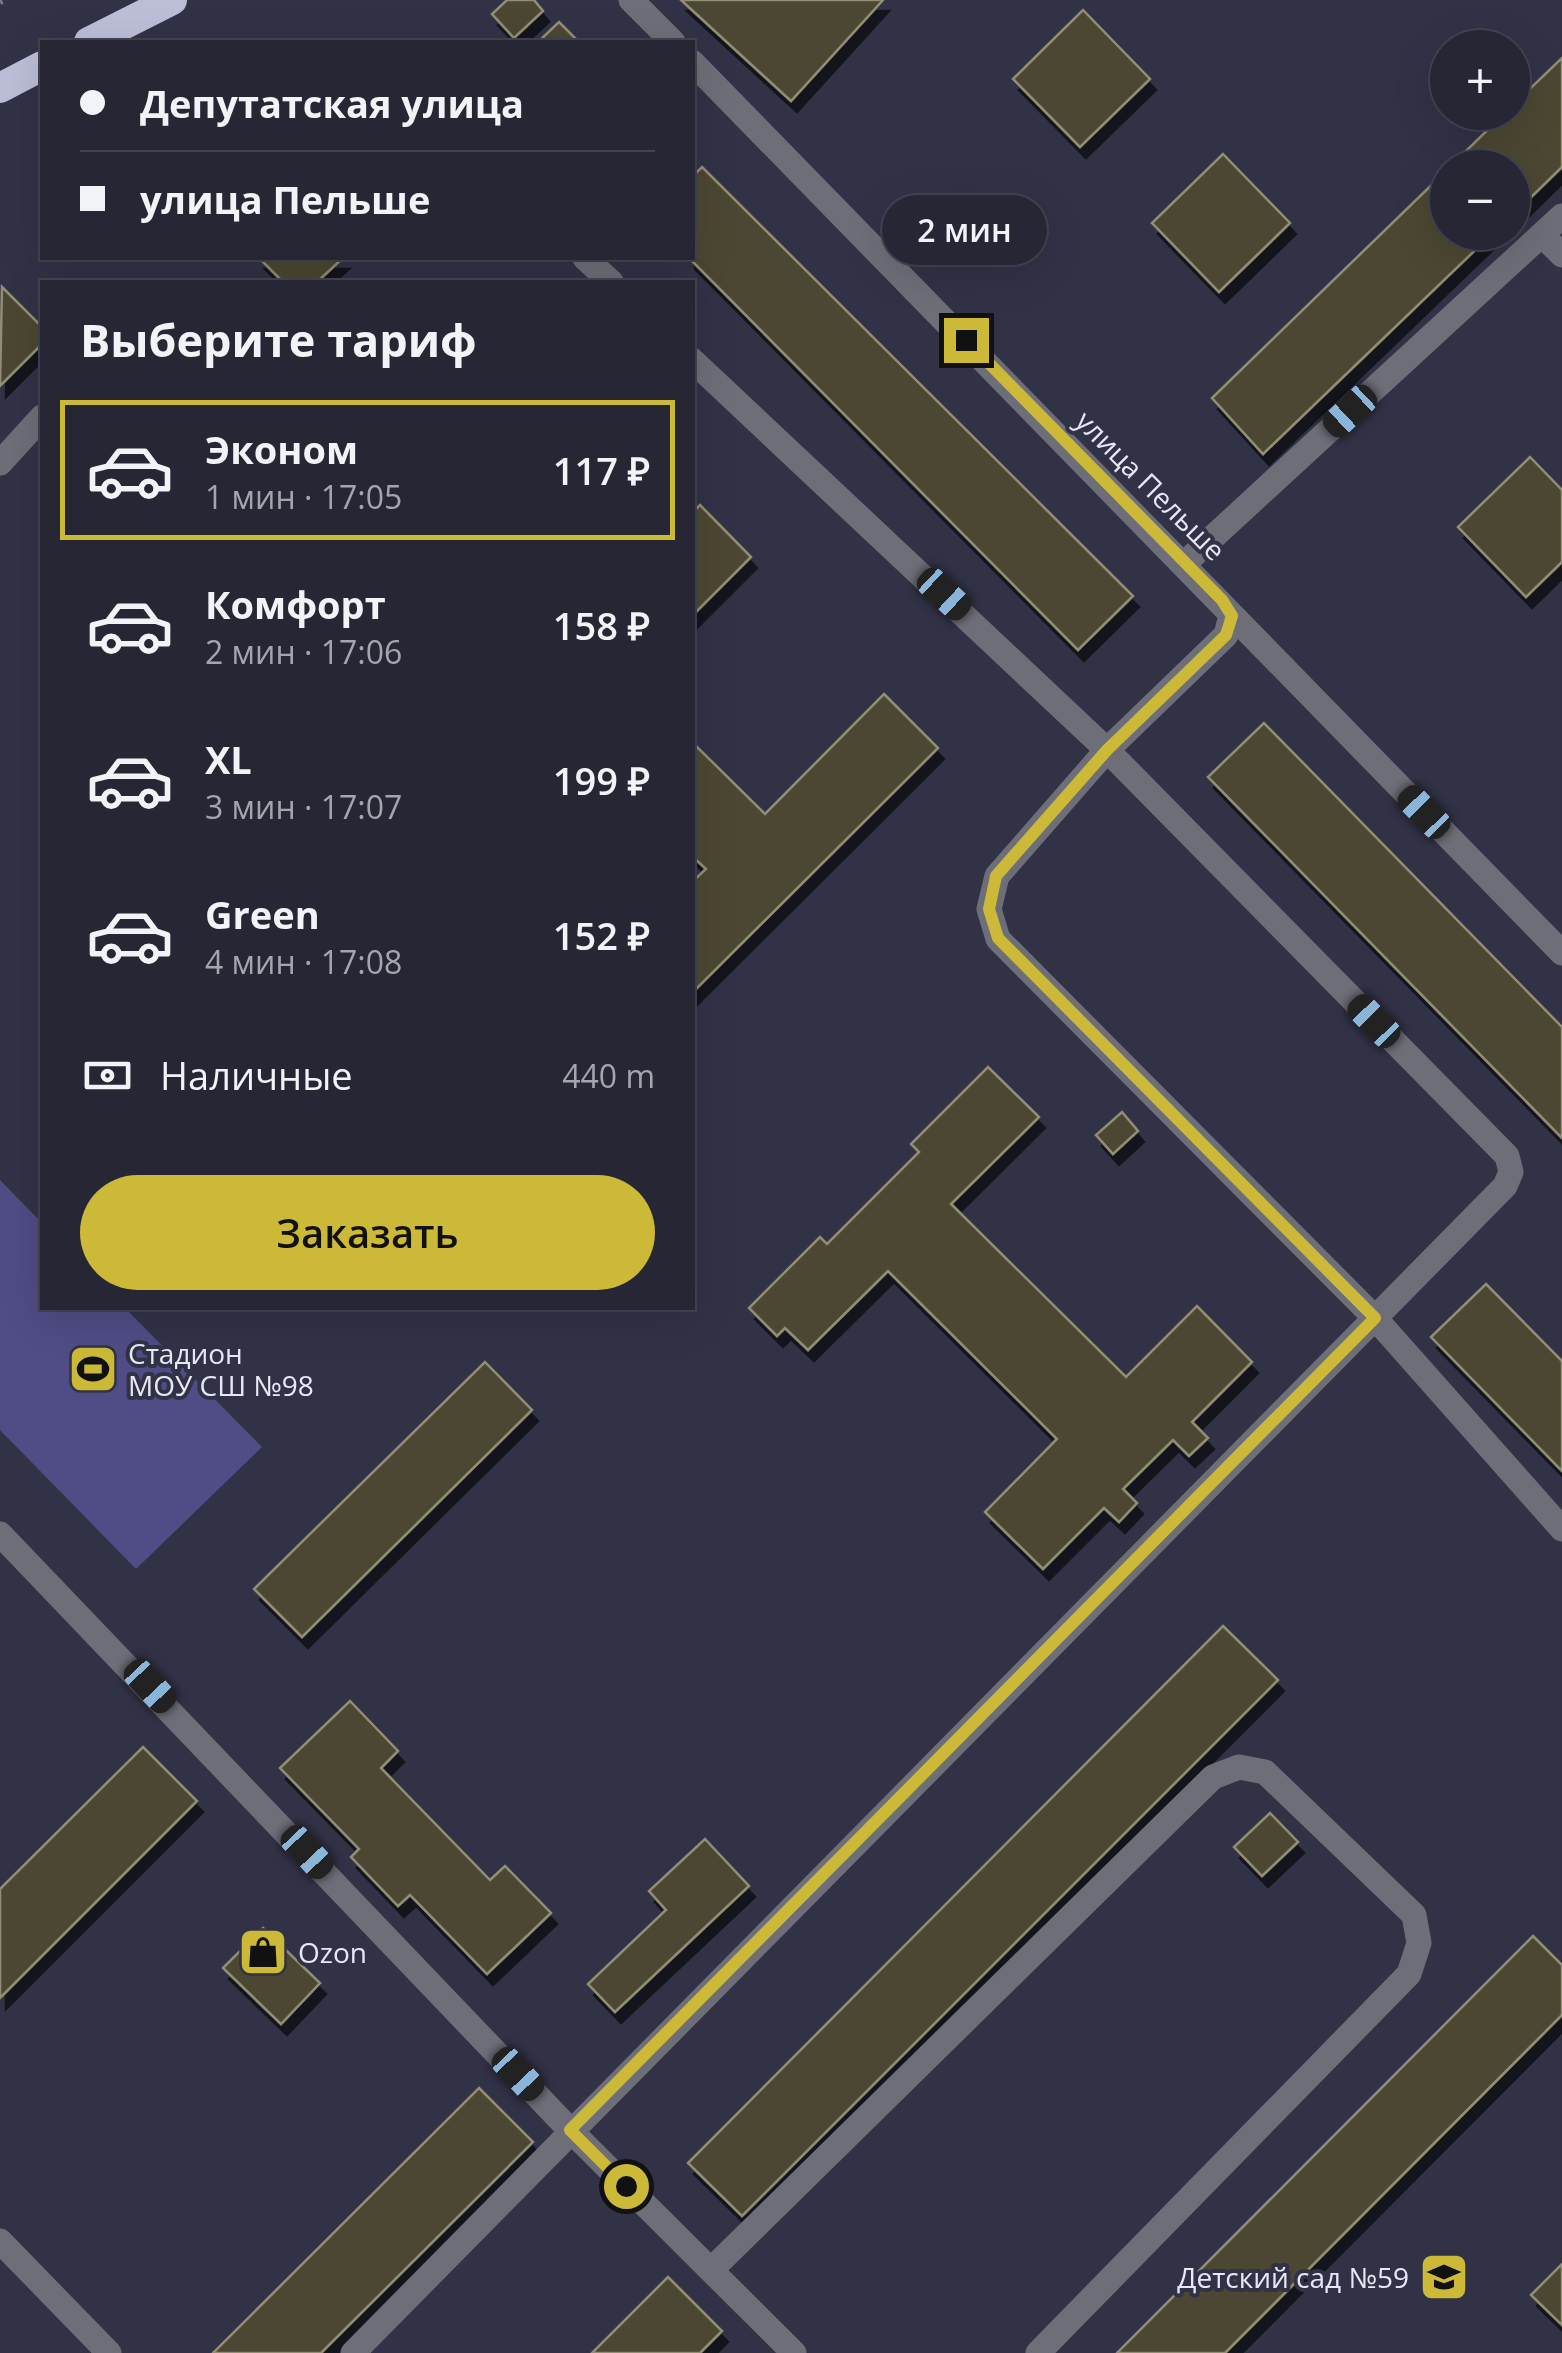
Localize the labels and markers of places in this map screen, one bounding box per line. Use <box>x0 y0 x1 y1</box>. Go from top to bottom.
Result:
place label: Стадион МОУ СШ №98 <box>128 1334 314 1404</box>
sports icon: Стадион МОУ СШ №98 <box>67 1343 119 1395</box>
shop icon: Ozon <box>237 1926 289 1978</box>
place label: Ozon <box>298 1933 367 1971</box>
school or university icon: Детский сад №59 <box>1418 2251 1470 2303</box>
place label: Детский сад №59 <box>1177 2258 1409 2296</box>

